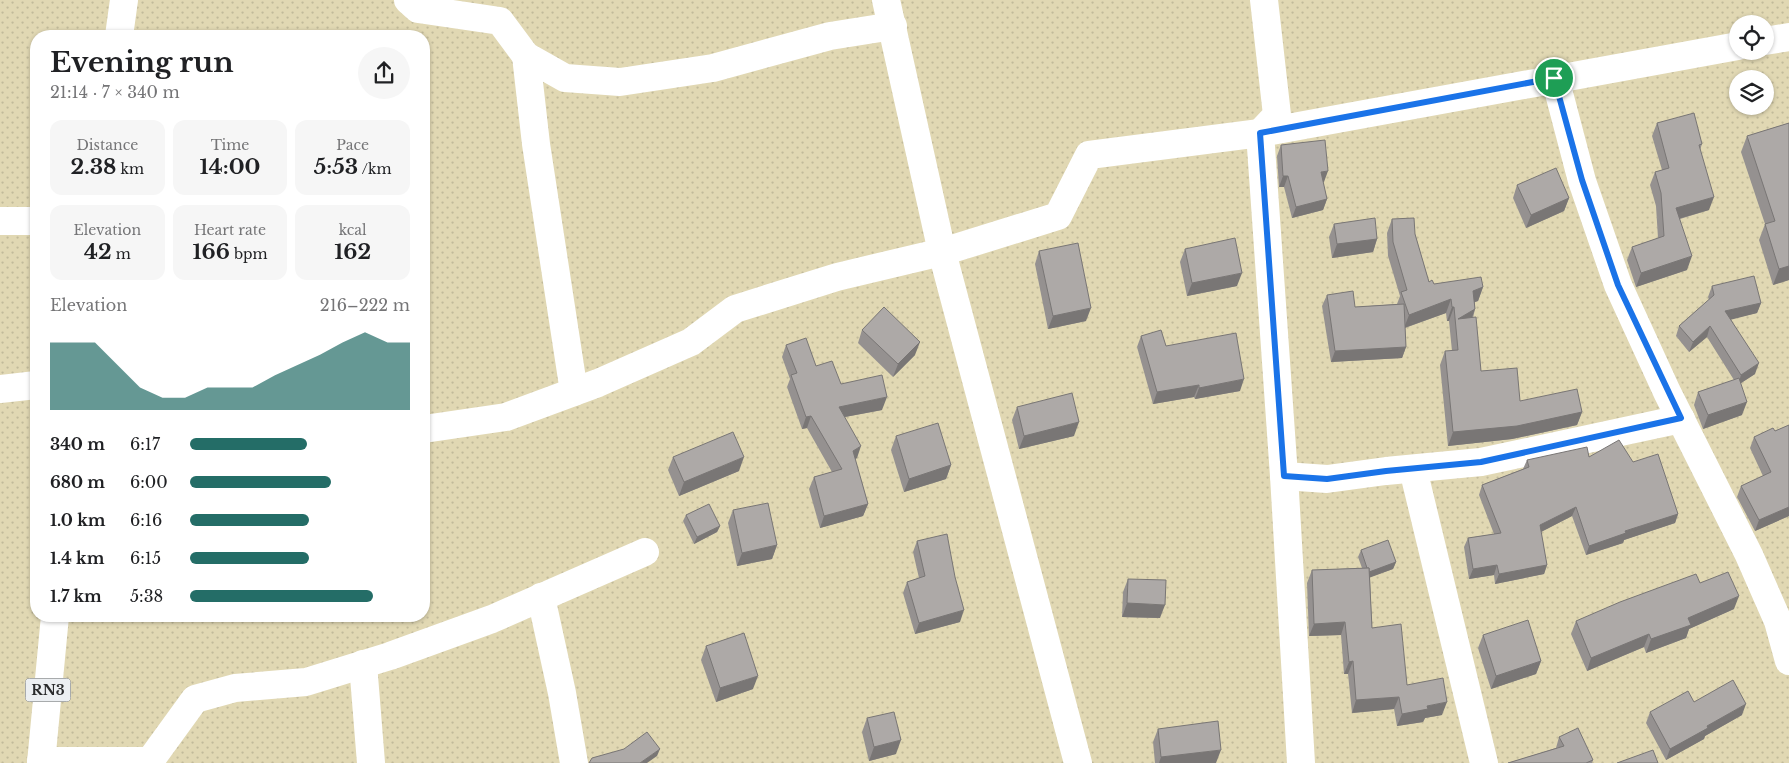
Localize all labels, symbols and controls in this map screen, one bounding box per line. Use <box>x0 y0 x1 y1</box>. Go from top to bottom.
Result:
map controls <box>1729 15 1774 115</box>
button: locate <box>1729 15 1774 60</box>
text: Evening run <box>50 45 234 80</box>
button: share <box>358 47 410 99</box>
pin <box>1533 57 1575 99</box>
icon: arrive <box>1540 64 1568 92</box>
button: layers <box>1729 70 1774 115</box>
text: 21:14 · 7 × 340 m <box>50 82 180 102</box>
text: Distance <box>76 136 138 154</box>
text: Time <box>211 136 249 154</box>
text: Pace <box>336 136 369 154</box>
text: 2.38 <box>71 154 116 180</box>
text: 14:00 <box>200 154 260 180</box>
text: 5:53 <box>314 154 358 180</box>
text: km <box>116 160 144 178</box>
text: /km <box>358 160 392 178</box>
text: Elevation <box>74 221 141 239</box>
text: Heart rate <box>194 221 266 239</box>
text: kcal <box>339 221 367 239</box>
text: 42 <box>84 239 112 265</box>
text: 166 <box>192 239 230 265</box>
text: 162 <box>334 239 371 265</box>
text: m <box>112 245 131 263</box>
text: bpm <box>230 245 268 263</box>
text: Elevation <box>50 295 127 315</box>
text: 216–222 m <box>320 295 410 315</box>
text: 340 m <box>50 434 105 454</box>
text: 6:17 <box>130 434 160 454</box>
text: 680 m <box>50 472 105 492</box>
text: 6:00 <box>130 472 168 492</box>
text: 1.0 km <box>50 510 105 530</box>
text: 6:16 <box>130 510 162 530</box>
text: 1.4 km <box>50 548 104 568</box>
text: 6:15 <box>130 548 161 568</box>
text: 1.7 km <box>50 586 102 606</box>
text: 5:38 <box>130 586 163 606</box>
road number: RN3 <box>26 678 70 702</box>

